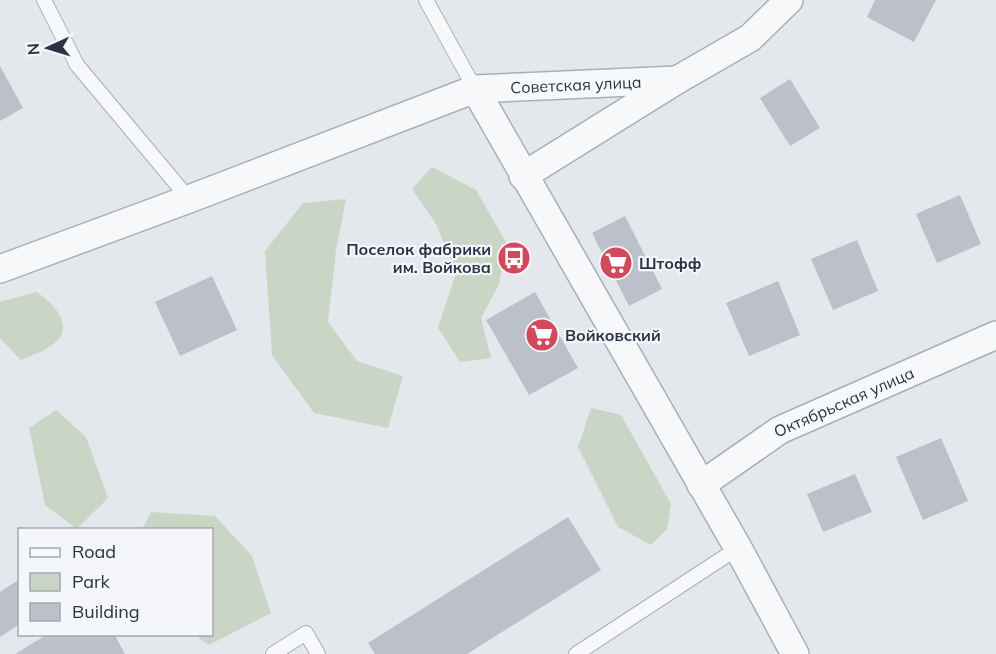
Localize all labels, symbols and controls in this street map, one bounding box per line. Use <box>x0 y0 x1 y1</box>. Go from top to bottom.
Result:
north arrow <box>18 18 78 78</box>
text: N <box>23 42 43 56</box>
street label: Советская улица <box>510 72 642 97</box>
place label: Поселок фабрики им. Войкова <box>346 239 491 277</box>
bus stop icon: Поселок фабрики им. Войкова <box>496 240 532 276</box>
supermarket icon: Штофф <box>598 245 634 281</box>
place label: Штофф <box>639 253 702 273</box>
supermarket icon: Войковский <box>524 317 560 353</box>
place label: Войковский <box>565 325 661 345</box>
street label: Октябрьская улица <box>771 362 917 441</box>
legend <box>18 528 213 636</box>
text: Road <box>72 540 116 563</box>
text: Park <box>72 570 111 593</box>
text: Building <box>72 600 140 623</box>

